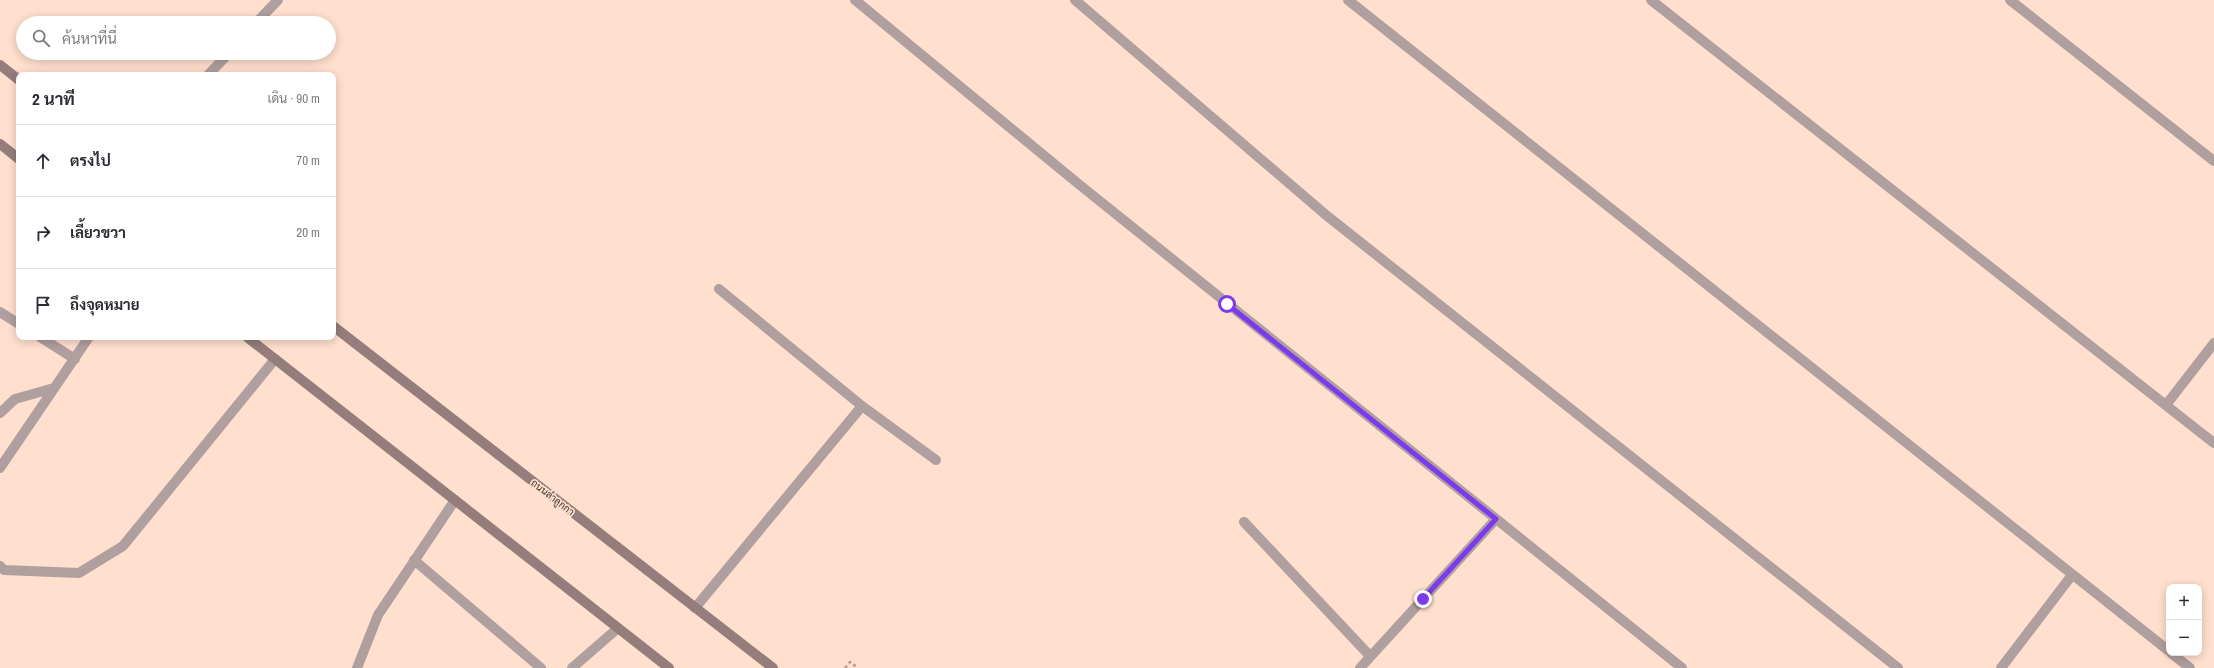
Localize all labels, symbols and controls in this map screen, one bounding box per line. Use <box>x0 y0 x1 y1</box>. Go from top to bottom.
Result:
search box <box>16 16 336 60</box>
icon: search <box>30 27 52 49</box>
text: ค้นหาที่นี่ <box>62 28 117 49</box>
text: 2 นาที <box>32 87 75 110</box>
text: เดิน · 90 m <box>267 90 320 107</box>
icon: ahead <box>32 150 54 172</box>
text: ตรงไป <box>70 150 111 171</box>
text: 70 m <box>296 152 320 169</box>
icon: right <box>32 222 54 244</box>
text: เลี้ยวขวา <box>70 222 126 243</box>
text: 20 m <box>296 224 320 241</box>
icon: arrive <box>32 294 54 316</box>
text: ถึงจุดหมาย <box>70 294 140 315</box>
route start <box>1218 295 1236 313</box>
street label: ถนนลำลูกกา <box>528 476 577 519</box>
map controls <box>2166 584 2202 656</box>
button: + <box>2166 584 2202 620</box>
route end <box>1414 590 1432 608</box>
button: − <box>2166 620 2202 656</box>

